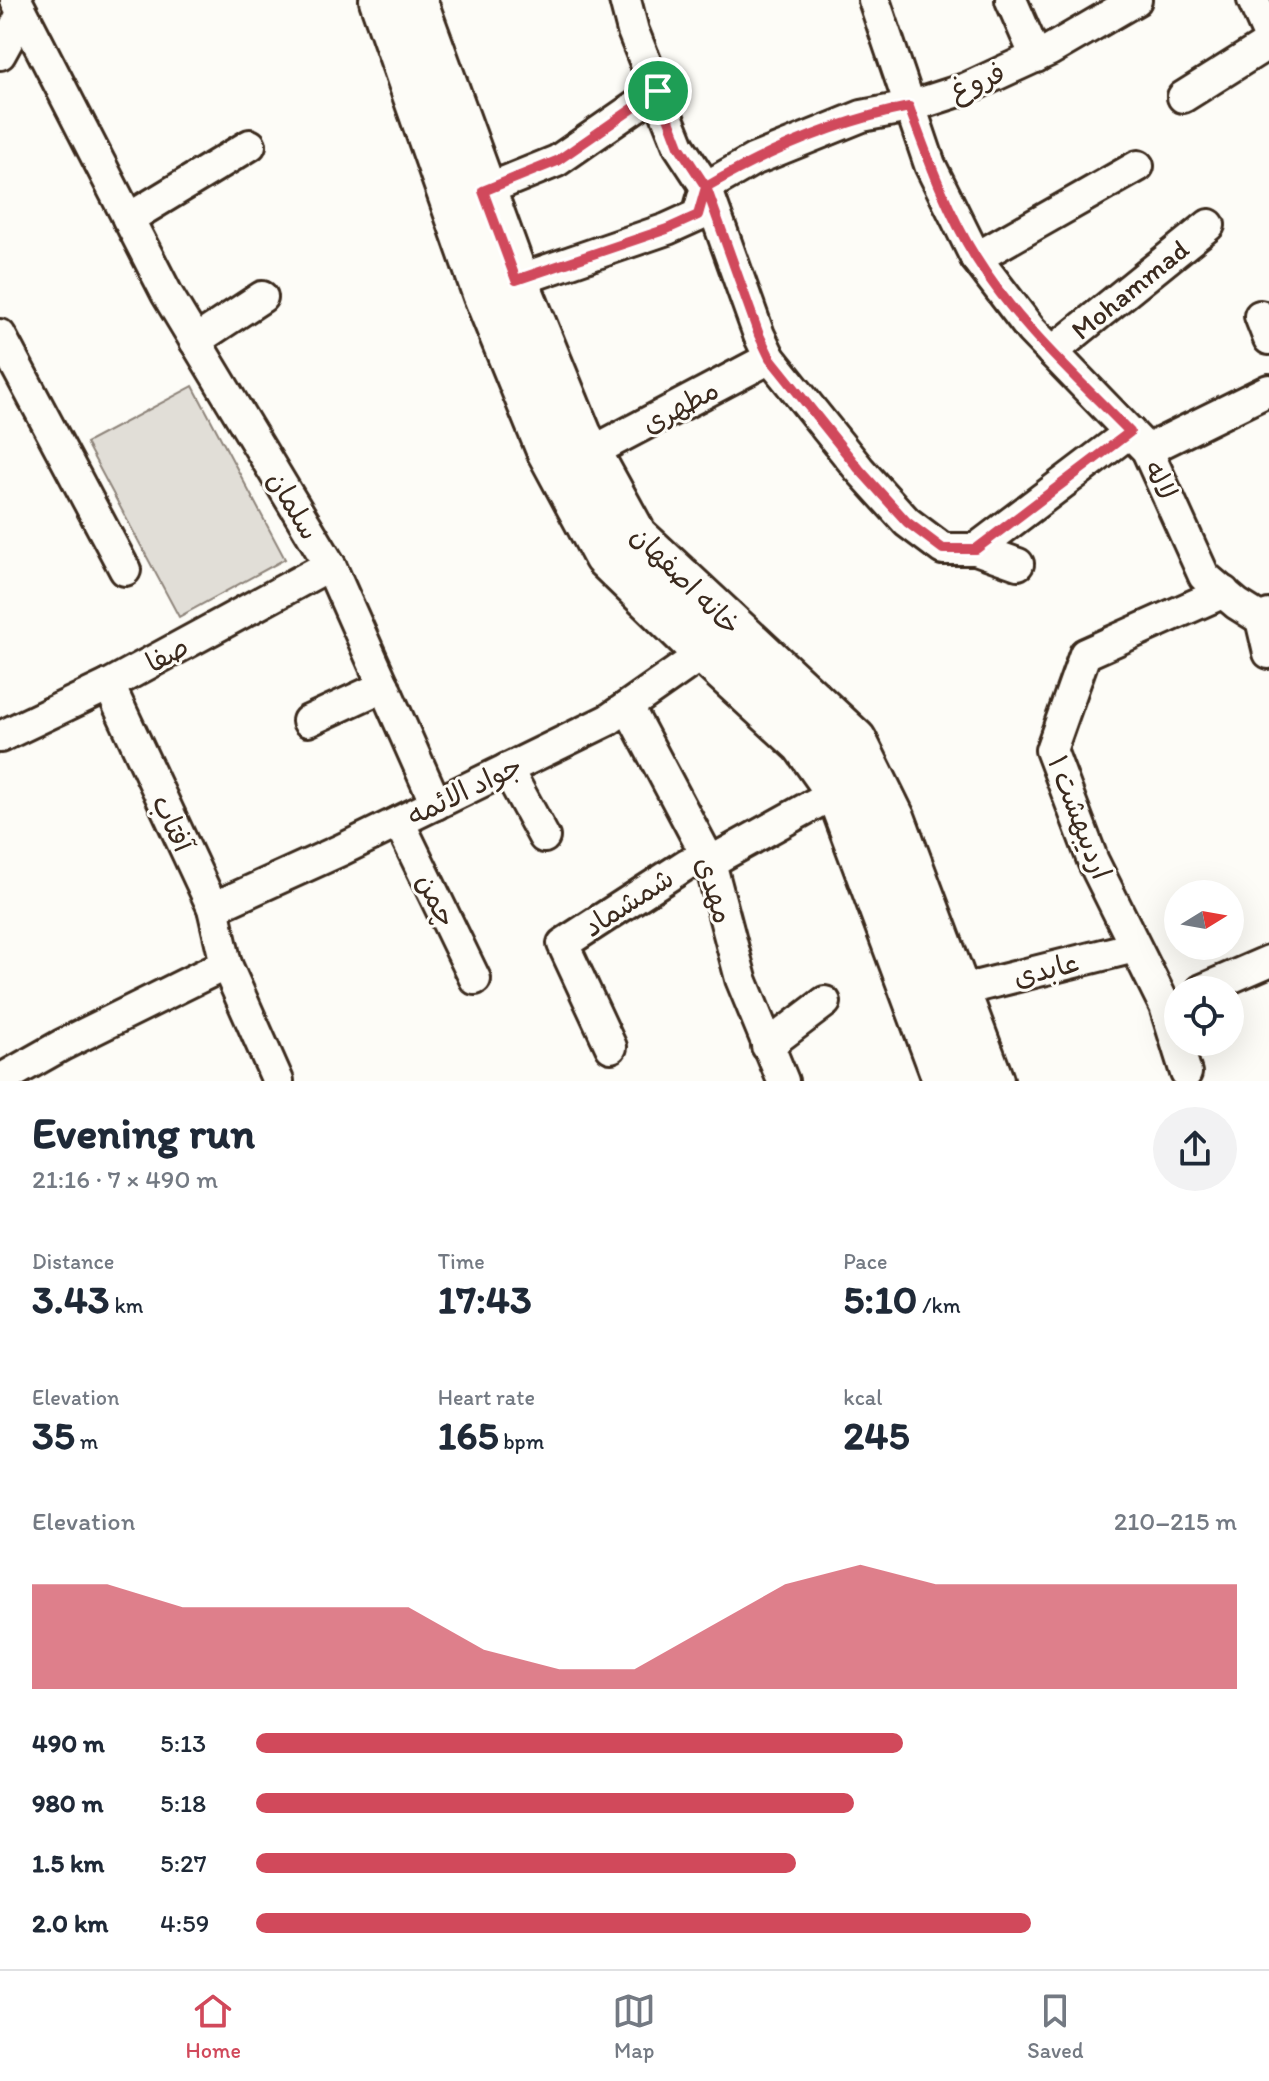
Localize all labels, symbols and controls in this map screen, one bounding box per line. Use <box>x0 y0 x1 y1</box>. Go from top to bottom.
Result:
street label: فروغ <box>944 55 1011 110</box>
pin <box>624 57 692 125</box>
icon: arrive <box>636 69 680 113</box>
street label: Mohammad <box>1064 231 1196 347</box>
street label: مطهری <box>636 372 724 440</box>
street label: لاله <box>1137 455 1185 505</box>
street label: سلمان <box>260 465 328 545</box>
street label: خانه اصفهان <box>624 518 748 642</box>
street label: صفا <box>140 629 194 679</box>
street label: جواد الائمه <box>401 748 527 832</box>
street label: اردیبهشت ۱ <box>1040 750 1119 884</box>
street label: آفتاب <box>144 789 201 858</box>
street label: مهدی <box>689 853 741 927</box>
street label: شمشماد <box>576 860 680 944</box>
street label: چمن <box>409 868 464 933</box>
north arrow <box>1164 880 1244 960</box>
map controls <box>1164 880 1244 1056</box>
street label: عابدی <box>1010 944 1083 995</box>
button: locate <box>1164 976 1244 1056</box>
text: Evening run <box>32 1106 255 1159</box>
button: share <box>1153 1107 1237 1191</box>
text: 21:16 · 7 × 490 m <box>32 1163 218 1195</box>
text: Distance <box>32 1248 114 1275</box>
text: Time <box>438 1248 485 1275</box>
text: Pace <box>843 1248 887 1275</box>
text: 3.43 <box>32 1275 109 1323</box>
text: 17:43 <box>438 1275 532 1323</box>
text: 5:10 <box>843 1275 917 1323</box>
text: km <box>109 1292 144 1319</box>
text: /km <box>917 1292 961 1319</box>
text: Elevation <box>32 1384 119 1411</box>
text: Heart rate <box>438 1384 535 1411</box>
text: kcal <box>843 1384 882 1411</box>
text: 35 <box>32 1411 75 1459</box>
text: 165 <box>438 1411 498 1459</box>
text: 245 <box>843 1411 909 1459</box>
text: m <box>75 1428 98 1455</box>
text: bpm <box>498 1428 544 1455</box>
text: Elevation <box>32 1505 135 1537</box>
text: 210–215 m <box>1114 1505 1237 1537</box>
text: 490 m <box>32 1727 105 1759</box>
text: 5:13 <box>160 1727 206 1759</box>
text: 980 m <box>32 1787 104 1819</box>
text: 5:18 <box>160 1787 206 1819</box>
text: 1.5 km <box>32 1847 104 1879</box>
text: 5:27 <box>160 1847 207 1879</box>
text: 2.0 km <box>32 1907 108 1939</box>
text: 4:59 <box>160 1907 209 1939</box>
tab: Home <box>186 1989 241 2064</box>
tab: Map <box>612 1989 656 2064</box>
tab: Saved <box>1027 1989 1083 2064</box>

